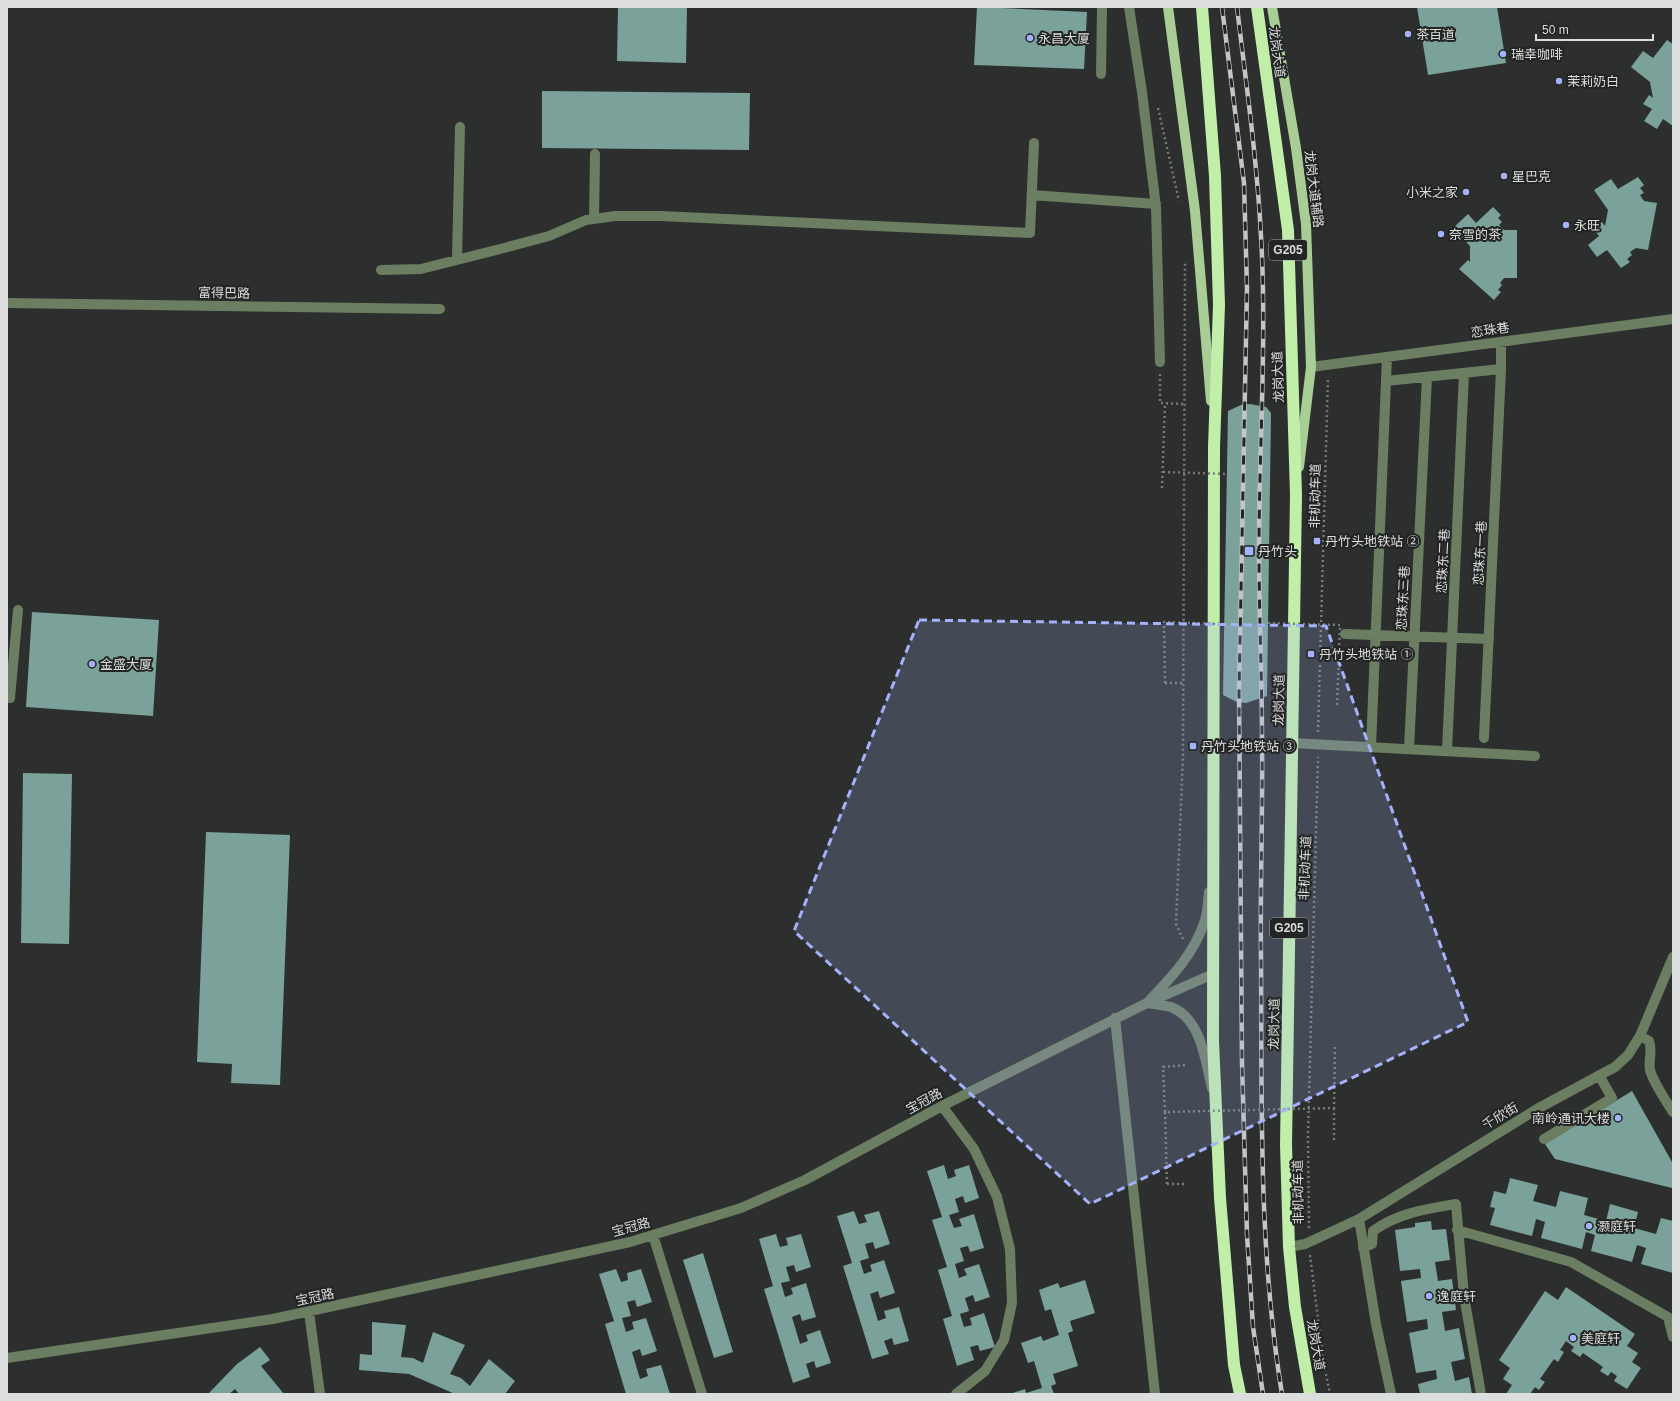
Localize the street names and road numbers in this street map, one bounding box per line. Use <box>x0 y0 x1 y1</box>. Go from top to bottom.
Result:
street label: 龙岗大道 <box>1266 25 1288 79</box>
street label: 龙岗大道辅路 <box>1302 149 1326 229</box>
road number: G205 <box>1269 240 1307 260</box>
street label: 富得巴路 <box>198 285 250 301</box>
street label: 恋珠巷 <box>1470 320 1510 340</box>
street label: 龙岗大道 <box>1270 351 1286 403</box>
street label: 非机动车道 <box>1307 463 1323 529</box>
street label: 恋珠东一巷 <box>1471 520 1489 586</box>
street label: 恋珠东二巷 <box>1434 528 1452 594</box>
street label: 恋珠东三巷 <box>1394 565 1412 631</box>
street label: 龙岗大道 <box>1271 674 1287 726</box>
street label: 非机动车道 <box>1296 835 1314 901</box>
road number: G205 <box>1270 918 1308 938</box>
street label: 龙岗大道 <box>1266 998 1282 1050</box>
street label: 宝冠路 <box>903 1085 945 1117</box>
street label: 千欣街 <box>1479 1100 1521 1132</box>
street label: 非机动车道 <box>1290 1159 1306 1225</box>
street label: 宝冠路 <box>610 1215 652 1239</box>
street label: 宝冠路 <box>294 1286 336 1308</box>
street label: 龙岗大道 <box>1304 1318 1328 1372</box>

